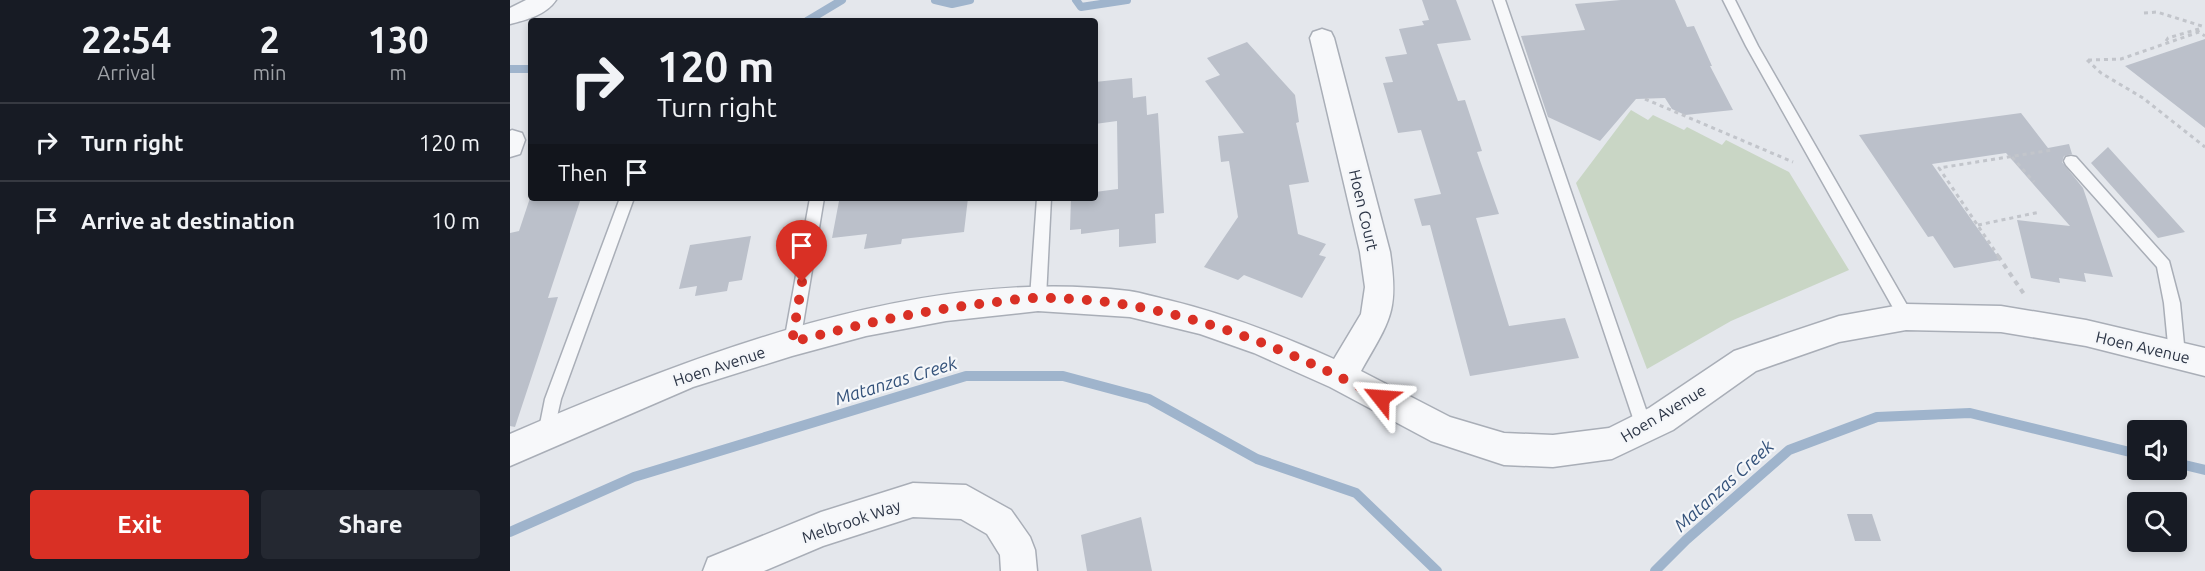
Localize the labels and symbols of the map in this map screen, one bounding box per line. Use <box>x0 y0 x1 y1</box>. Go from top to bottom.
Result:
street label: Hoen Court <box>1346 168 1382 253</box>
pin <box>776 220 827 282</box>
street label: Hoen Avenue <box>2094 327 2192 367</box>
street label: Hoen Avenue <box>671 343 767 389</box>
water label: Matanzas Creek <box>832 352 960 408</box>
position arrow <box>1349 366 1413 430</box>
street label: Hoen Avenue <box>1617 381 1709 445</box>
water label: Matanzas Creek <box>1670 435 1778 535</box>
street label: Melbrook Way <box>799 496 903 546</box>

